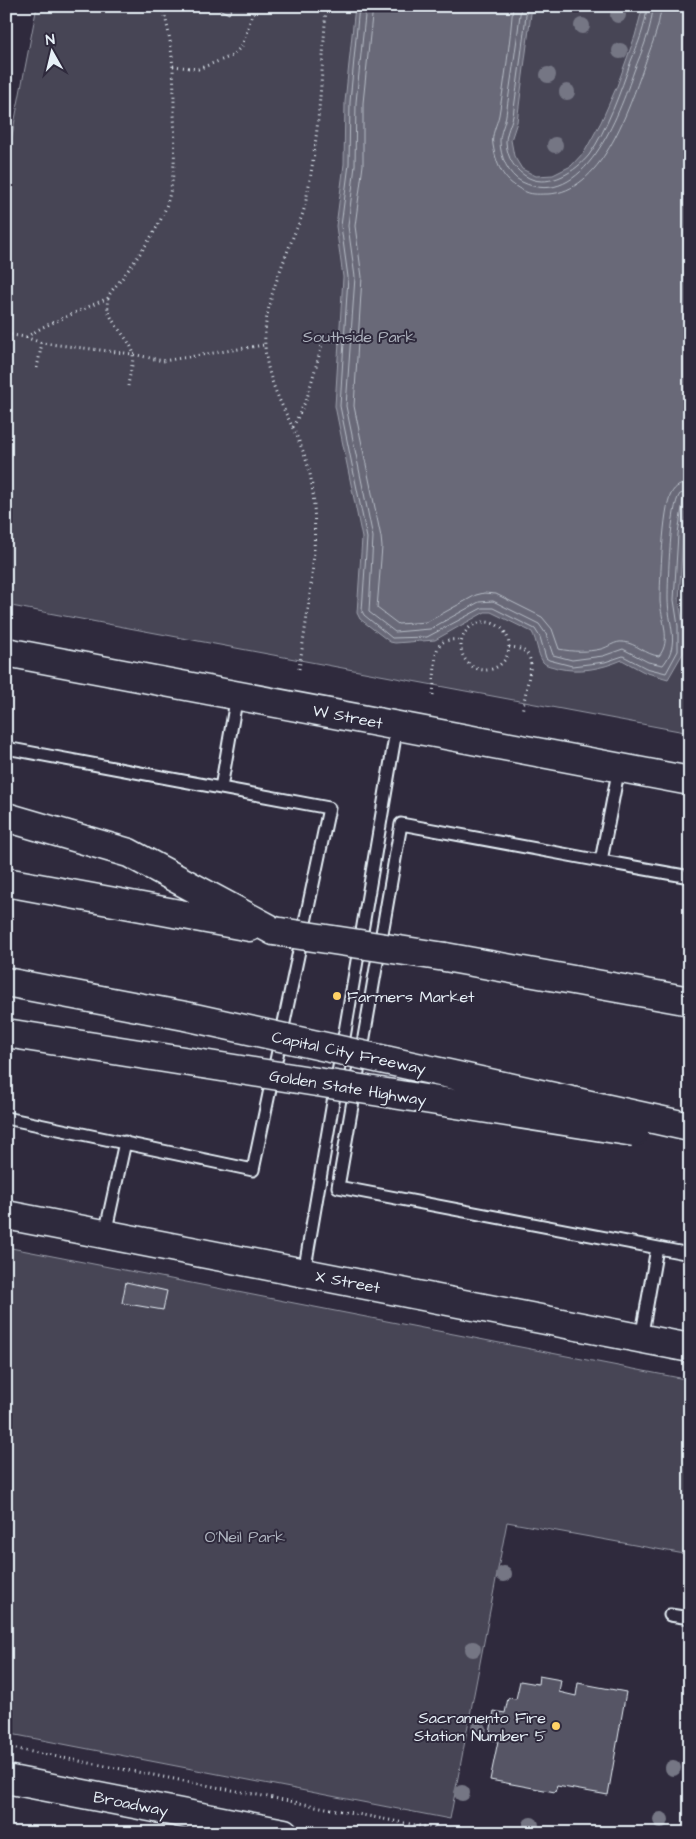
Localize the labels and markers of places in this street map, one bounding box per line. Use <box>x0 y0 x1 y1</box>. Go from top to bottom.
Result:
place label: Farmers Market <box>347 986 475 1008</box>
marker: Farmers Market <box>331 990 343 1002</box>
place label: Sacramento Fire Station Number 5 <box>414 1707 547 1747</box>
marker: Sacramento Fire Station Number 5 <box>550 1720 562 1732</box>

